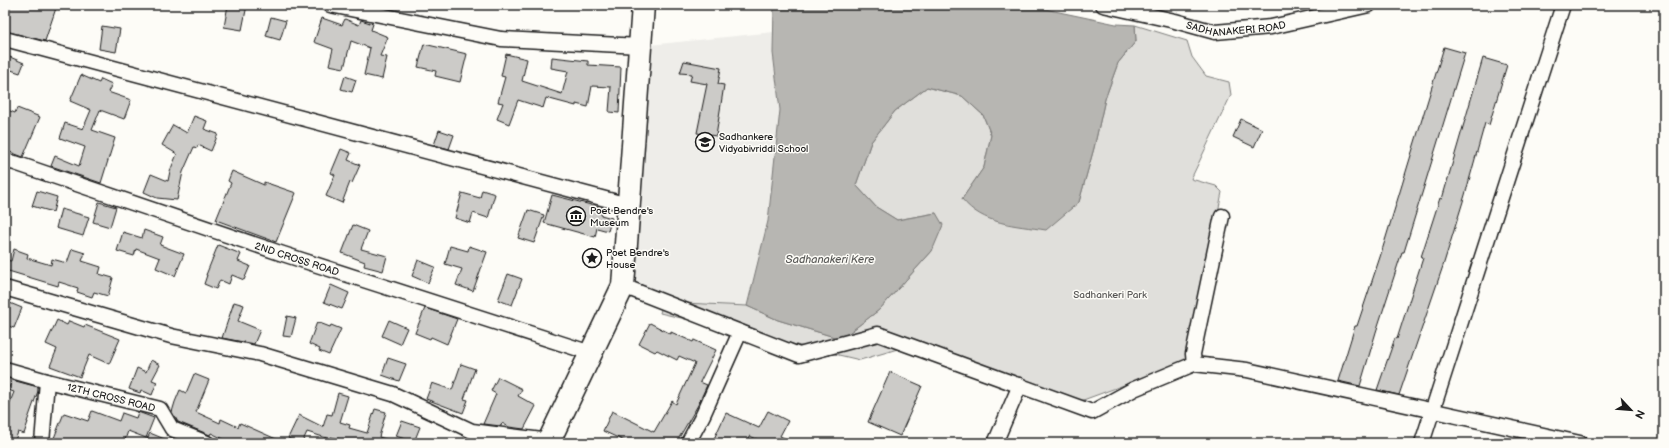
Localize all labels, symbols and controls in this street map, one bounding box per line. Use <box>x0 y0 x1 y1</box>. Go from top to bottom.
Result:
street label: SADHANAKERI ROAD <box>1185 19 1287 39</box>
school or university icon: Sadhankere Vidyabivriddi School <box>694 131 716 153</box>
place label: Sadhankere Vidyabivriddi School <box>719 131 808 155</box>
museum icon: Poet Bendre's Museum <box>565 205 587 227</box>
place label: Poet Bendre's Museum <box>590 205 653 229</box>
street label: 2ND CROSS ROAD <box>253 240 340 279</box>
place icon: Poet Bendre's House <box>581 247 603 269</box>
place label: Poet Bendre's House <box>606 247 669 271</box>
water label: Sadhanakeri Kere <box>786 253 875 266</box>
park label: Sadhankeri Park <box>1073 289 1147 301</box>
street label: 12TH CROSS ROAD <box>66 381 156 415</box>
north arrow <box>1611 390 1651 430</box>
text: N <box>1632 408 1647 421</box>

